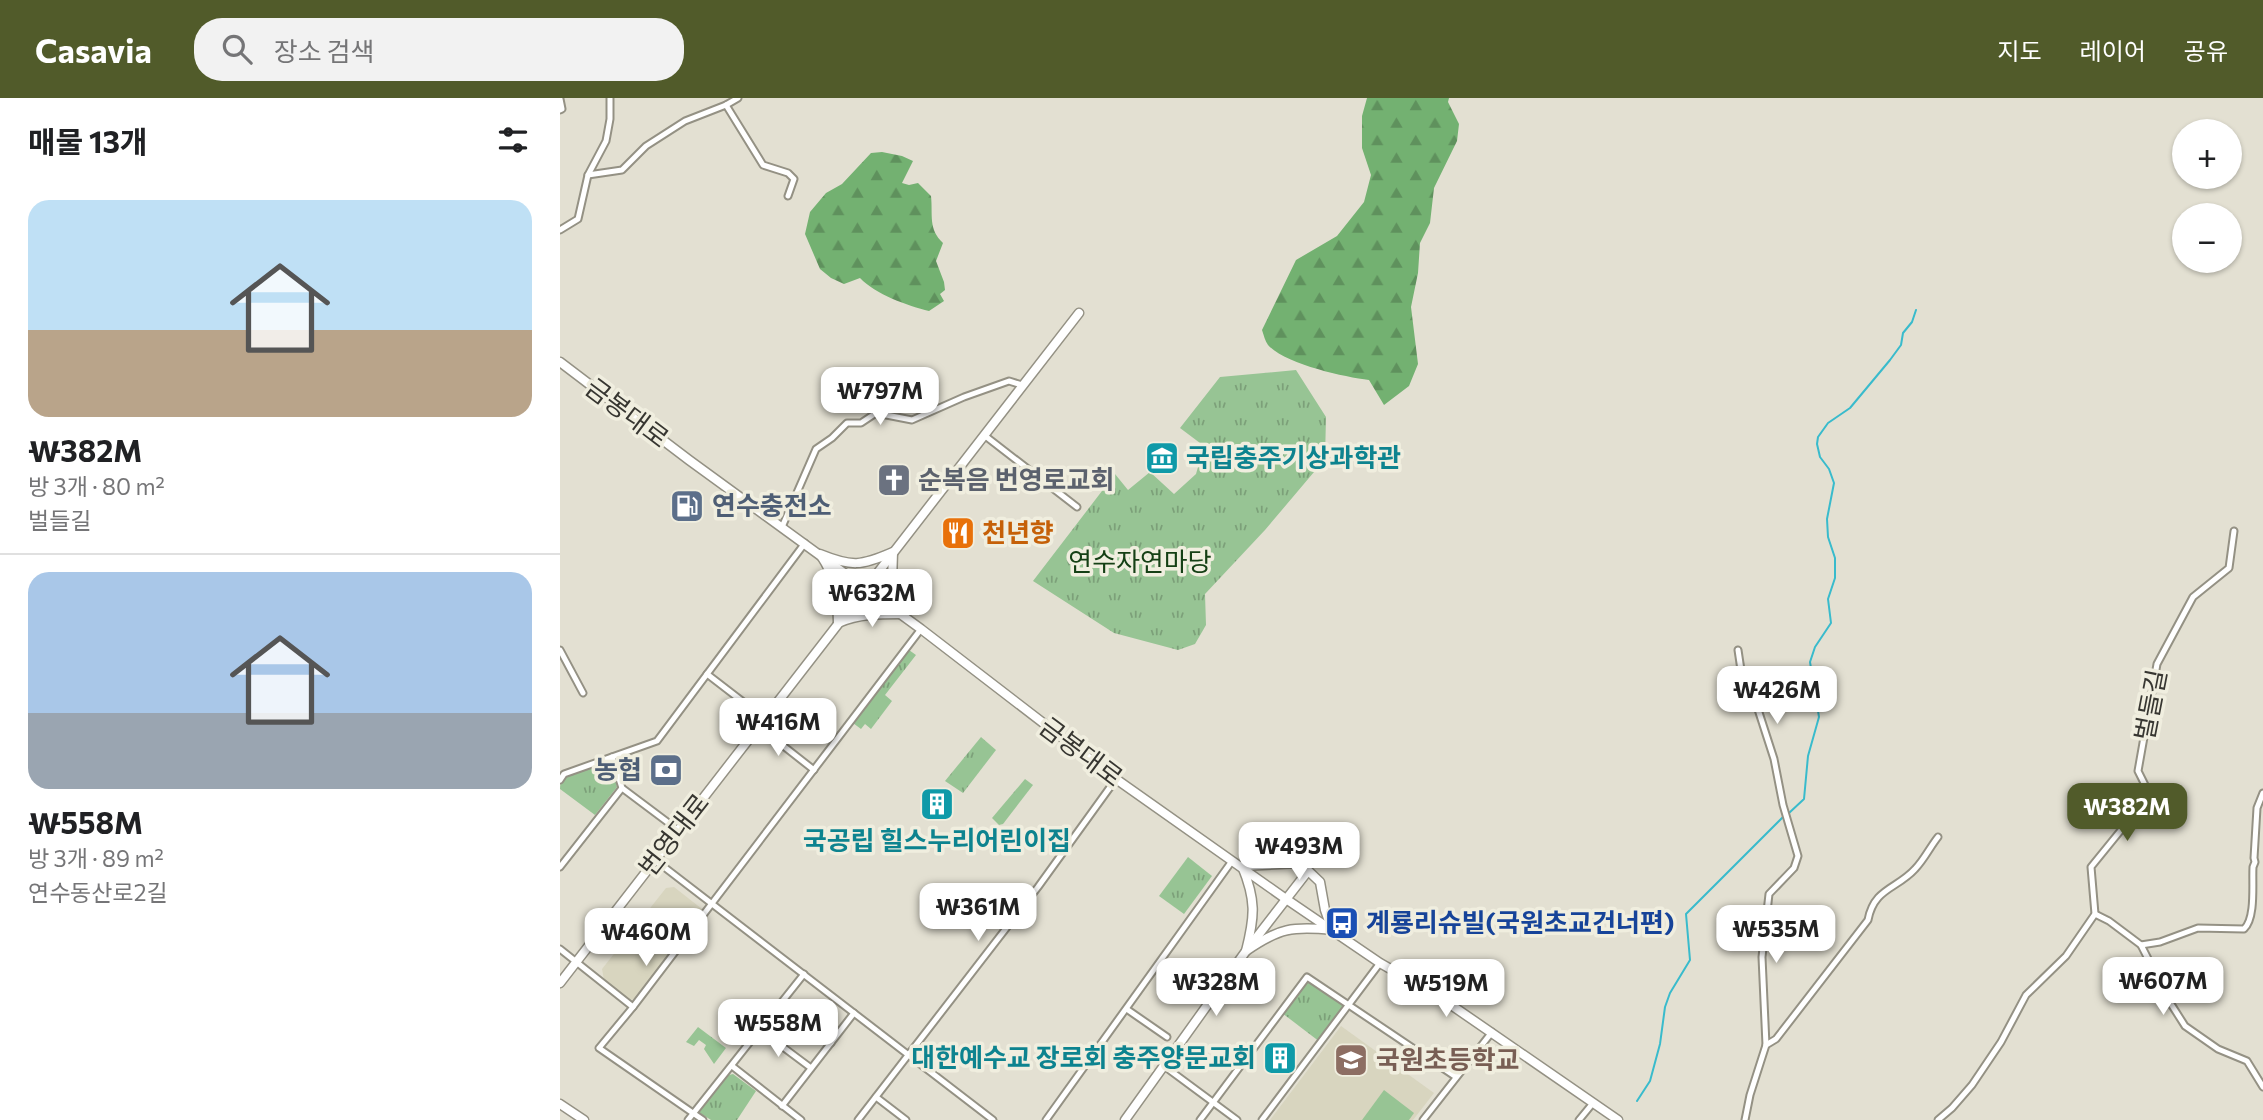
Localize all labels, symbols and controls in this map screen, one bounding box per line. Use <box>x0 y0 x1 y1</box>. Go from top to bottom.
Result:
search box <box>194 18 684 81</box>
text: Casavia <box>35 29 152 70</box>
icon: search <box>218 30 256 68</box>
text: 장소 검색 <box>274 35 374 66</box>
text: 지도 <box>1997 36 2042 65</box>
text: 레이어 <box>2080 36 2146 65</box>
text: 공유 <box>2184 36 2228 65</box>
map controls <box>2172 119 2242 273</box>
button: + <box>2172 119 2242 189</box>
icon: filters <box>494 121 532 159</box>
text: 매물 13개 <box>28 122 148 159</box>
button: − <box>2172 203 2242 273</box>
icon: home <box>217 245 343 371</box>
pin: ₩797M <box>831 368 929 427</box>
street label: 금봉대로 <box>580 371 675 453</box>
text: ₩797M <box>837 376 923 404</box>
text: ₩382M <box>28 431 142 468</box>
museum icon: 국립충주기상과학관 <box>1143 439 1181 477</box>
place label: 국립충주기상과학관 <box>1186 441 1401 472</box>
church icon: 순복음 번영로교회 <box>875 461 913 499</box>
place label: 순복음 번영로교회 <box>918 463 1114 494</box>
text: 방 3개 · 80 m² <box>28 472 165 500</box>
fuel station icon: 연수충전소 <box>668 487 706 525</box>
place label: 연수충전소 <box>712 489 832 520</box>
text: 벌들길 <box>28 506 91 534</box>
restaurant icon: 천년향 <box>939 514 977 552</box>
place label: 천년향 <box>982 516 1054 547</box>
park label: 연수자연마당 <box>1068 545 1212 576</box>
pin: ₩632M <box>823 570 921 629</box>
text: ₩632M <box>828 578 916 606</box>
icon: home <box>217 617 343 743</box>
pin: ₩426M <box>1728 666 1826 726</box>
street label: 벌들길 <box>2127 667 2172 743</box>
text: ₩426M <box>1733 675 1821 703</box>
pin: ₩416M <box>729 698 827 758</box>
text: ₩416M <box>735 707 821 735</box>
street label: 금봉대로 <box>1034 710 1129 792</box>
bank icon: 농협 <box>647 751 685 789</box>
place label: 농협 <box>594 753 642 784</box>
pin: ₩382M <box>2078 784 2176 843</box>
building icon: 국공립 힐스누리어린이집 <box>918 785 956 823</box>
street label: 번영대로 <box>631 787 714 881</box>
text: ₩382M <box>2083 792 2171 820</box>
text: ₩558M <box>28 803 143 840</box>
pin: ₩493M <box>1250 822 1348 882</box>
place label: 국공립 힐스누리어린이집 <box>803 824 1071 855</box>
text: ₩493M <box>1255 831 1343 859</box>
text: 방 3개 · 89 m² <box>28 844 164 872</box>
text: 연수동산로2길 <box>28 878 168 906</box>
pin: ₩361M <box>929 884 1027 943</box>
text: ₩361M <box>936 892 1020 920</box>
bus stop icon: 계룡리슈빌(국원초교건너편) <box>1323 904 1361 942</box>
place label: 계룡리슈빌(국원초교건너편) <box>1366 906 1674 937</box>
pin: ₩535M <box>1727 906 1825 965</box>
pin: ₩460M <box>597 908 695 968</box>
text: ₩535M <box>1732 914 1820 942</box>
text: ₩460M <box>601 917 691 945</box>
pin: ₩328M <box>1167 958 1265 1018</box>
pin: ₩607M <box>2114 958 2212 1017</box>
pin: ₩519M <box>1397 960 1495 1019</box>
text: ₩607M <box>2118 966 2208 994</box>
text: ₩328M <box>1172 967 1260 995</box>
text: ₩519M <box>1403 968 1489 996</box>
pin: ₩558M <box>729 1000 827 1059</box>
text: ₩558M <box>734 1008 822 1036</box>
building icon: 대한예수교 장로회 충주양문교회 <box>1261 1039 1299 1077</box>
place label: 대한예수교 장로회 충주양문교회 <box>911 1041 1256 1072</box>
school or university icon: 국원초등학교 <box>1332 1041 1370 1079</box>
place label: 국원초등학교 <box>1376 1043 1520 1074</box>

